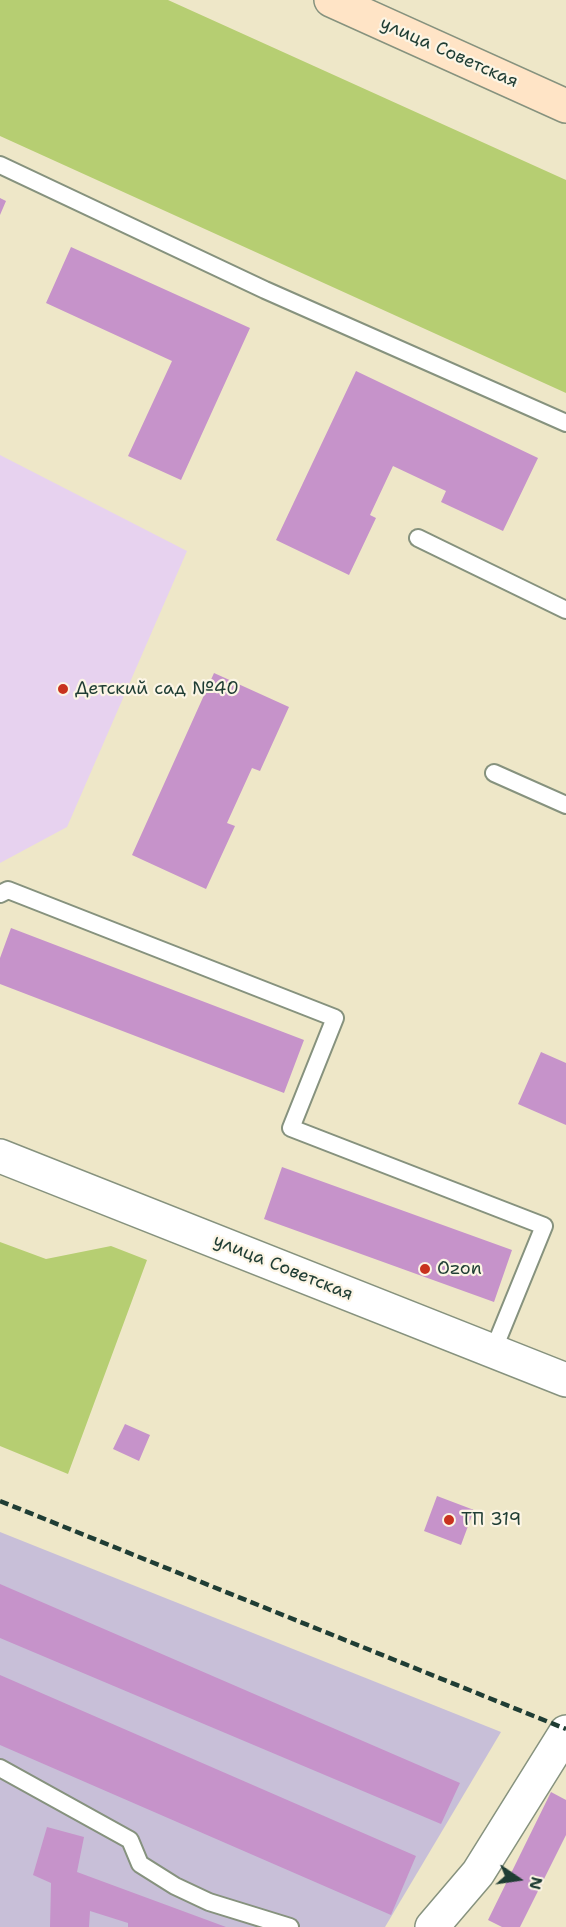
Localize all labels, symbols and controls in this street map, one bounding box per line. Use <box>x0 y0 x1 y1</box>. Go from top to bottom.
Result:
street label: улица Советская <box>377 13 521 93</box>
place label: Детский сад №40 <box>75 678 239 700</box>
marker: Детский сад №40 <box>56 682 70 696</box>
street label: улица Советская <box>210 1230 356 1306</box>
place label: Ozon <box>437 1258 482 1280</box>
marker: Ozon <box>418 1262 432 1276</box>
place label: ТП 319 <box>461 1509 521 1531</box>
marker: ТП 319 <box>442 1513 456 1527</box>
north arrow <box>488 1849 548 1909</box>
text: N <box>524 1875 548 1892</box>

